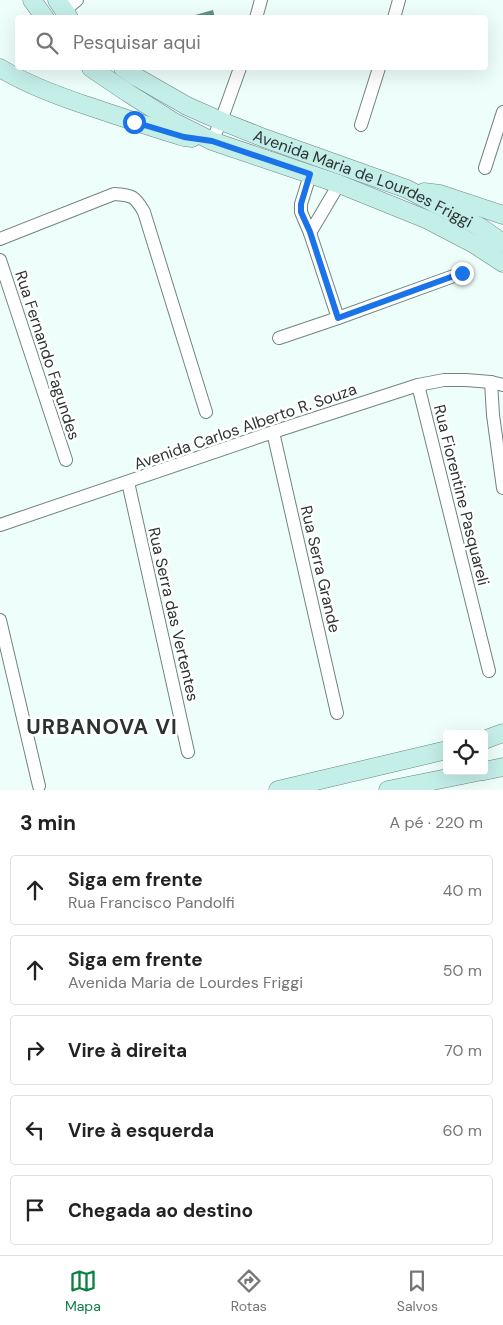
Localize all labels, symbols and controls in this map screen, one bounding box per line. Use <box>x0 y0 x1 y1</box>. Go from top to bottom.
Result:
search box <box>15 15 488 70</box>
icon: search <box>33 29 61 57</box>
text: Pesquisar aqui <box>73 30 201 55</box>
route start <box>123 111 146 134</box>
street label: Avenida Maria de Lourdes Friggi <box>250 125 476 232</box>
route end <box>451 262 474 285</box>
street label: Rua Fernando Fagundes <box>10 268 85 443</box>
street label: Avenida Carlos Alberto R. Souza <box>131 378 359 475</box>
street label: Rua Fiorentine Pasquareli <box>429 402 494 588</box>
street label: Rua Serra Grande <box>296 503 345 635</box>
street label: Rua Serra das Vertentes <box>143 525 204 703</box>
district label: URBANOVA VI <box>26 713 178 741</box>
map controls <box>443 730 488 775</box>
button: locate <box>443 730 488 775</box>
text: 3 min <box>20 809 76 837</box>
text: A pé · 220 m <box>390 812 483 833</box>
text: Siga em frente <box>68 867 203 892</box>
icon: ahead <box>21 876 49 904</box>
text: 40 m <box>443 880 482 901</box>
text: Rua Francisco Pandolfi <box>68 892 235 913</box>
text: Siga em frente <box>68 947 203 972</box>
icon: ahead <box>21 956 49 984</box>
text: 50 m <box>443 960 482 981</box>
text: Avenida Maria de Lourdes Friggi <box>68 972 303 993</box>
icon: right <box>21 1036 49 1064</box>
text: Vire à direita <box>68 1038 187 1063</box>
text: 70 m <box>444 1040 482 1061</box>
icon: left <box>21 1116 49 1144</box>
text: Vire à esquerda <box>68 1118 214 1143</box>
text: 60 m <box>442 1120 482 1141</box>
icon: arrive <box>21 1196 49 1224</box>
text: Chegada ao destino <box>68 1198 253 1223</box>
tab: Mapa <box>65 1267 101 1315</box>
tab: Rotas <box>231 1267 267 1315</box>
tab: Salvos <box>397 1267 438 1315</box>

